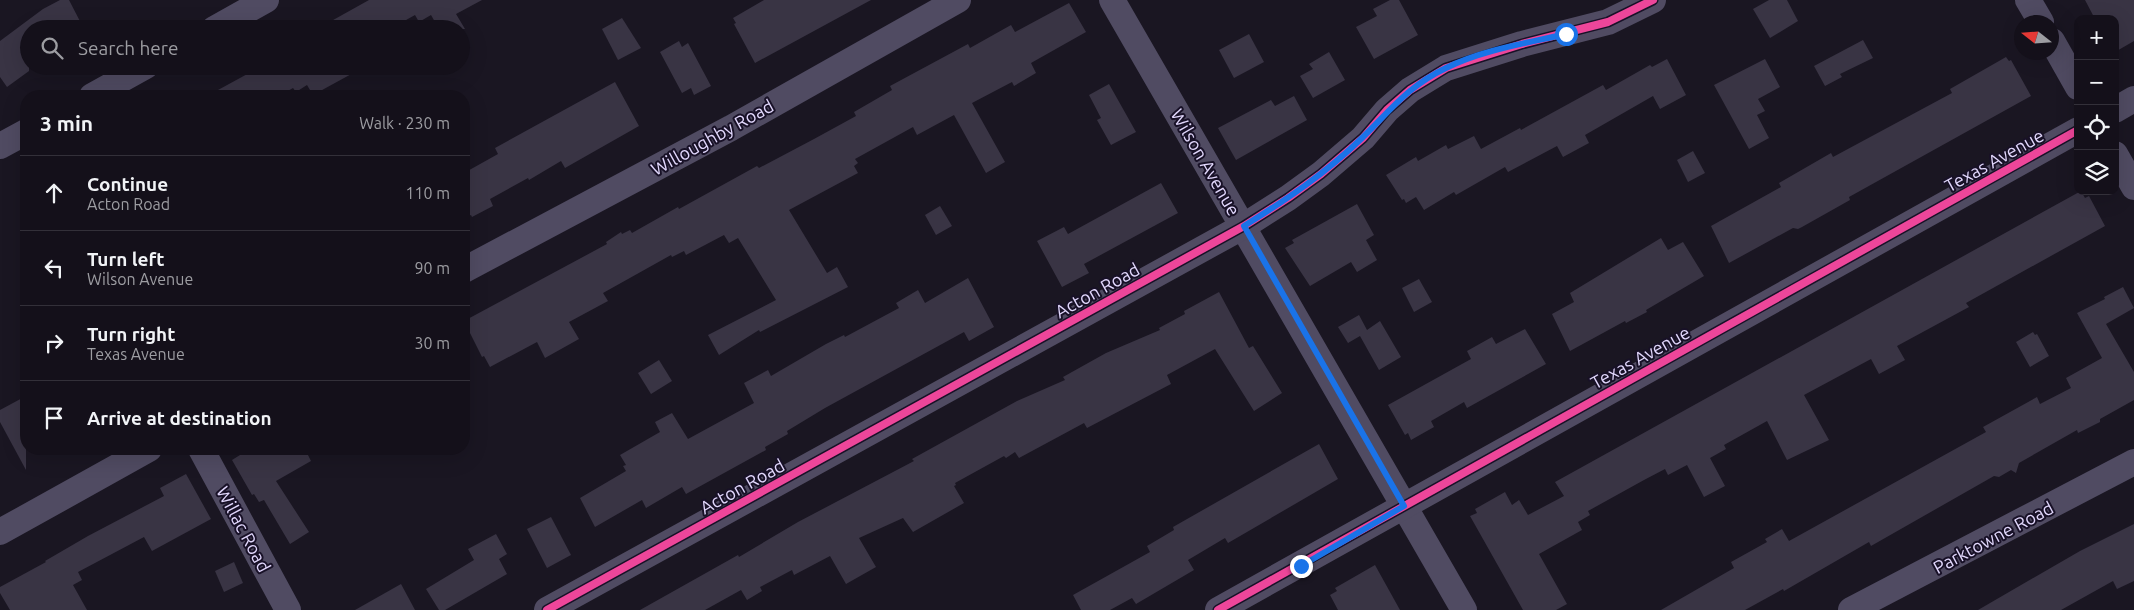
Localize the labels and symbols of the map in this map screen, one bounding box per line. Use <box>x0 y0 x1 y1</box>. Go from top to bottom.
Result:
north arrow <box>2014 15 2059 60</box>
route start <box>1555 23 1578 46</box>
street label: Willoughby Road <box>647 95 777 179</box>
street label: Wilson Avenue <box>1167 105 1245 219</box>
street label: Texas Avenue <box>1941 125 2047 195</box>
street label: Acton Road <box>1051 259 1143 321</box>
street label: Texas Avenue <box>1587 322 1693 392</box>
street label: Acton Road <box>696 455 788 517</box>
street label: Willac Road <box>213 483 275 575</box>
street label: Parktowne Road <box>1930 497 2056 577</box>
route end <box>1290 555 1313 578</box>

